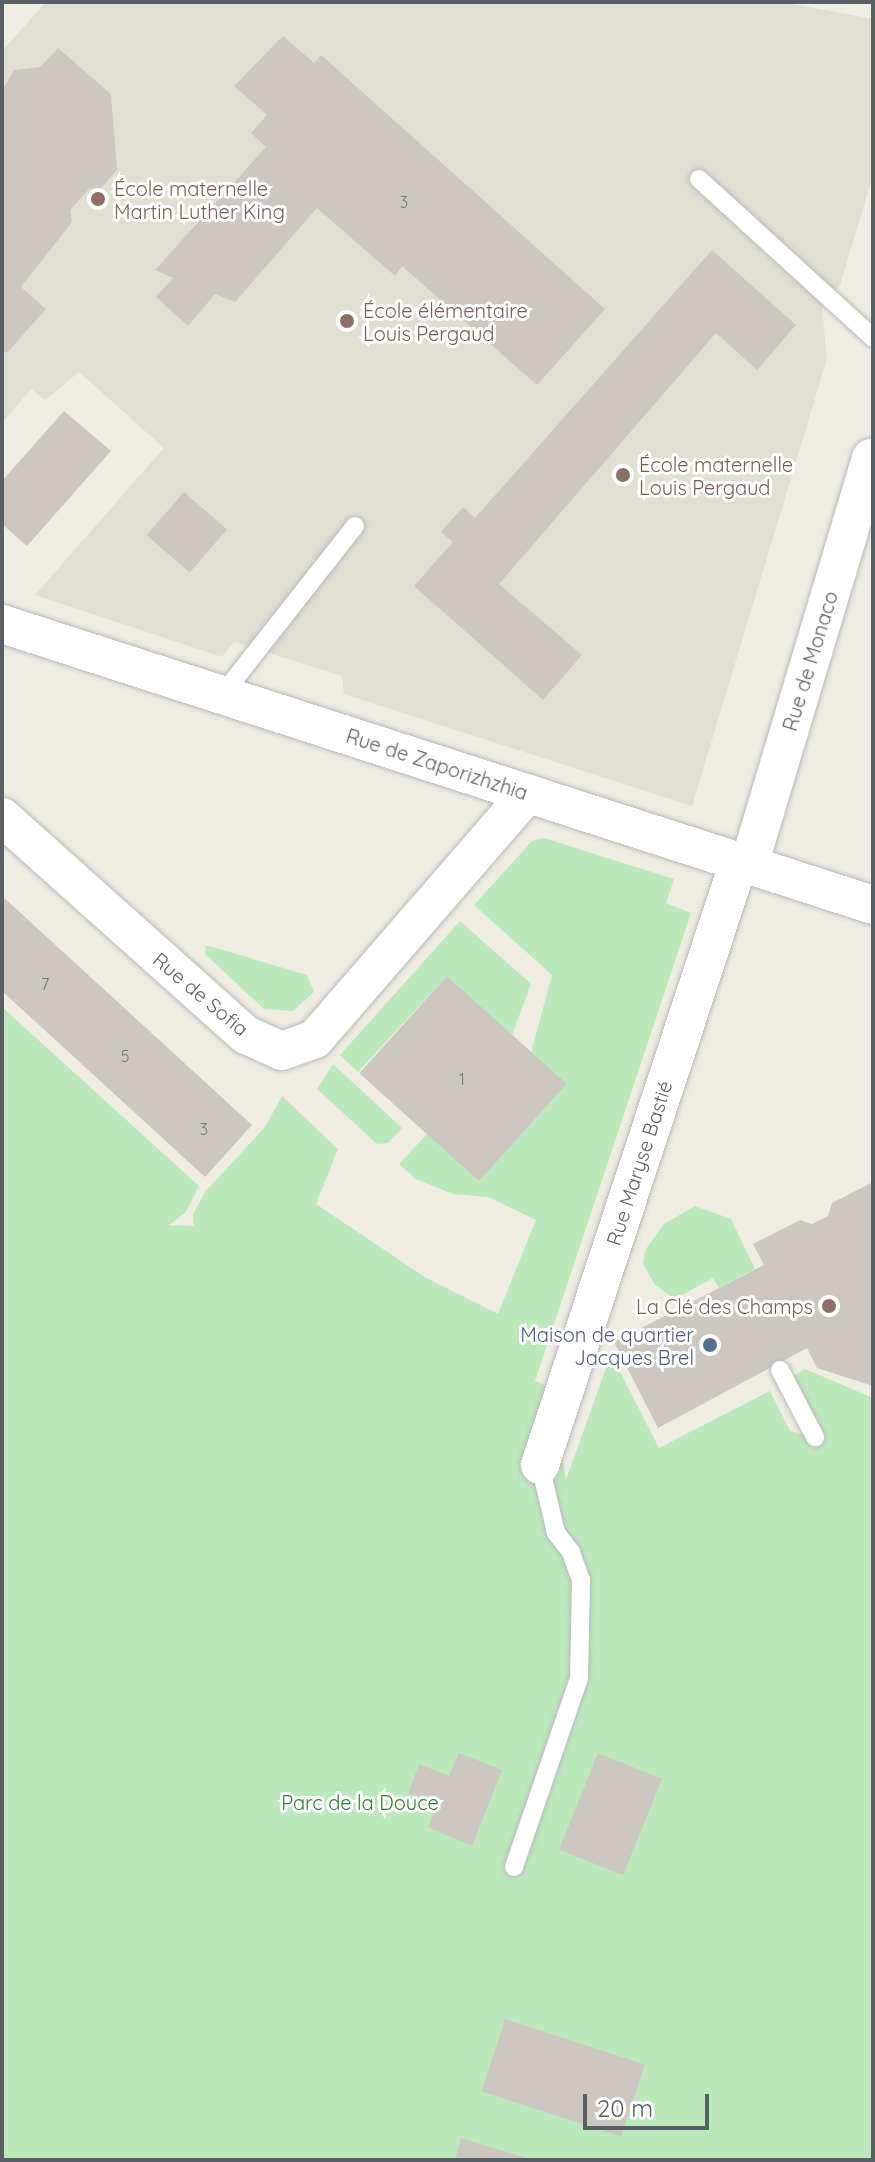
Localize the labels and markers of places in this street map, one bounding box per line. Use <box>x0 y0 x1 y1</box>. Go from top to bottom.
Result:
place label: École maternelle Martin Luther King <box>114 176 285 223</box>
marker: École maternelle Martin Luther King <box>89 190 107 208</box>
place label: École élémentaire Louis Pergaud <box>363 298 528 345</box>
marker: École élémentaire Louis Pergaud <box>338 312 356 330</box>
place label: École maternelle Louis Pergaud <box>639 452 793 499</box>
marker: École maternelle Louis Pergaud <box>614 466 632 484</box>
place label: La Clé des Champs <box>636 1294 813 1318</box>
marker: La Clé des Champs <box>820 1297 838 1315</box>
place label: Maison de quartier Jacques Brel <box>520 1322 694 1369</box>
marker: Maison de quartier Jacques Brel <box>701 1336 719 1354</box>

